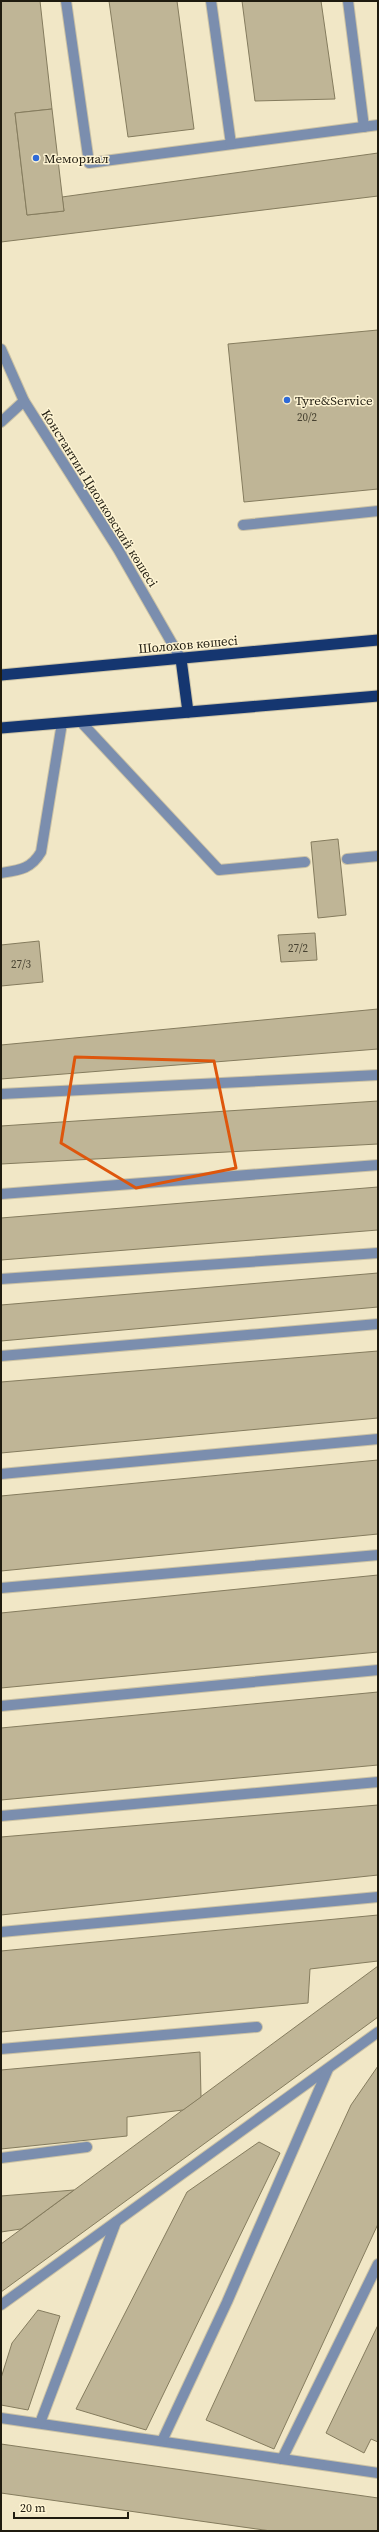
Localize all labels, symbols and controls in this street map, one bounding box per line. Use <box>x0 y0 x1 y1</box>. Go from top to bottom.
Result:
place label: Мемориал <box>44 150 109 167</box>
marker: Мемориал <box>31 153 41 163</box>
place label: Tyre&Service <box>295 392 373 409</box>
marker: Tyre&Service <box>282 395 292 405</box>
street label: Константин Циолковский көшесі <box>38 406 162 590</box>
house number: 20/2 <box>297 410 318 425</box>
street label: Шолохов көшесі <box>138 632 239 657</box>
house number: 27/2 <box>288 941 309 956</box>
house number: 27/3 <box>11 957 32 972</box>
scale bar <box>14 2494 128 2520</box>
text: 20 m <box>20 2500 46 2516</box>

